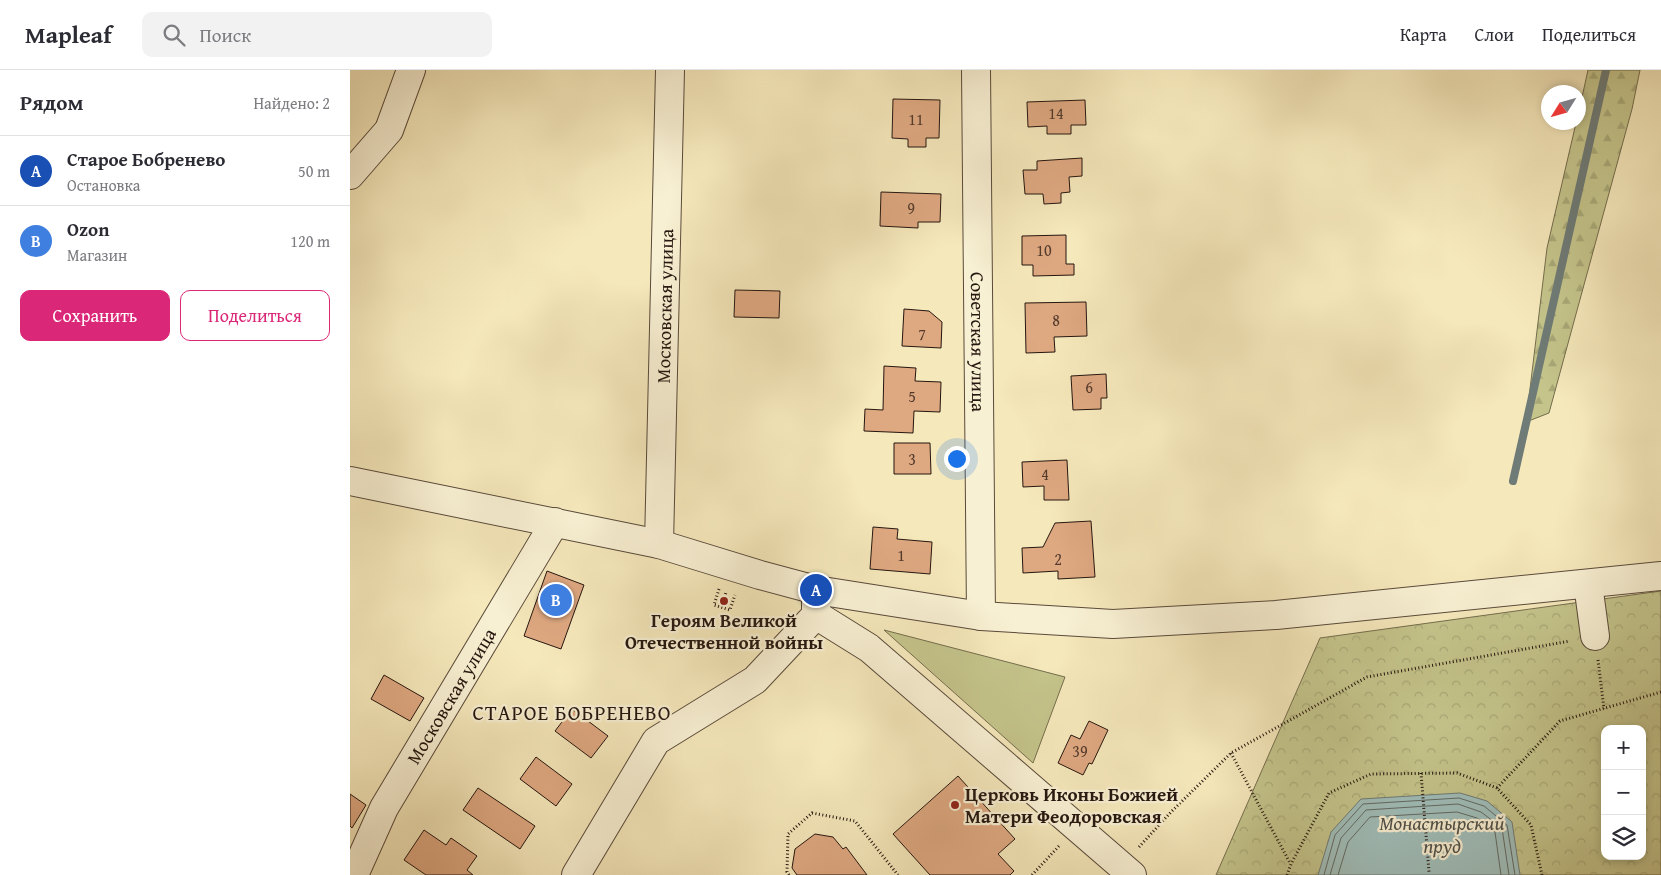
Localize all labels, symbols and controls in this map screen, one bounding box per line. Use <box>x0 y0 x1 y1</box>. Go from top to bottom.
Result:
search box <box>142 12 492 57</box>
text: Mapleaf <box>25 17 112 52</box>
icon: search <box>160 21 188 49</box>
text: Поиск <box>200 21 251 49</box>
text: Карта <box>1400 21 1447 48</box>
text: Слои <box>1475 21 1514 48</box>
text: Поделиться <box>1542 21 1636 48</box>
north arrow <box>1541 85 1586 130</box>
text: Рядом <box>20 87 83 118</box>
text: Найдено: 2 <box>253 91 330 115</box>
house number: 14 <box>1048 101 1064 125</box>
house number: 11 <box>908 107 924 131</box>
text: Старое Бобренево <box>67 145 225 173</box>
text: A <box>31 159 41 183</box>
text: 50 m <box>298 159 330 183</box>
text: Остановка <box>67 173 140 197</box>
house number: 9 <box>907 196 915 220</box>
text: Ozon <box>67 215 109 243</box>
street label: Московская улица <box>649 228 680 384</box>
text: B <box>31 229 41 253</box>
text: 120 m <box>290 229 330 253</box>
house number: 10 <box>1036 238 1052 262</box>
text: Магазин <box>67 243 127 267</box>
street label: Советская улица <box>964 272 993 412</box>
button: Сохранить <box>20 290 170 341</box>
button: Поделиться <box>180 290 330 341</box>
house number: 8 <box>1052 308 1060 332</box>
house number: 7 <box>918 322 926 346</box>
house number: 6 <box>1085 375 1093 399</box>
house number: 5 <box>908 384 916 408</box>
your location <box>944 446 970 472</box>
house number: 3 <box>908 447 916 471</box>
house number: 4 <box>1041 462 1049 486</box>
house number: 1 <box>897 543 905 567</box>
house number: 2 <box>1054 547 1062 571</box>
pin: A <box>800 571 832 609</box>
pin: B <box>540 581 572 619</box>
marker: Героям Великой Отечественной войны <box>718 595 730 607</box>
place label: Героям Великой Отечественной войны <box>625 606 823 656</box>
street label: Московская улица <box>399 622 503 769</box>
district label: СТАРОЕ БОБРЕНЕВО <box>473 697 671 728</box>
map controls <box>1601 725 1646 860</box>
button: + <box>1601 725 1646 770</box>
house number: 39 <box>1072 739 1088 763</box>
button: − <box>1601 770 1646 815</box>
place label: Церковь Иконы Божией Матери Феодоровская <box>965 780 1178 830</box>
marker: Церковь Иконы Божией Матери Феодоровская <box>949 799 961 811</box>
water label: Монастырский пруд <box>1379 808 1505 860</box>
button: layers <box>1601 815 1646 860</box>

